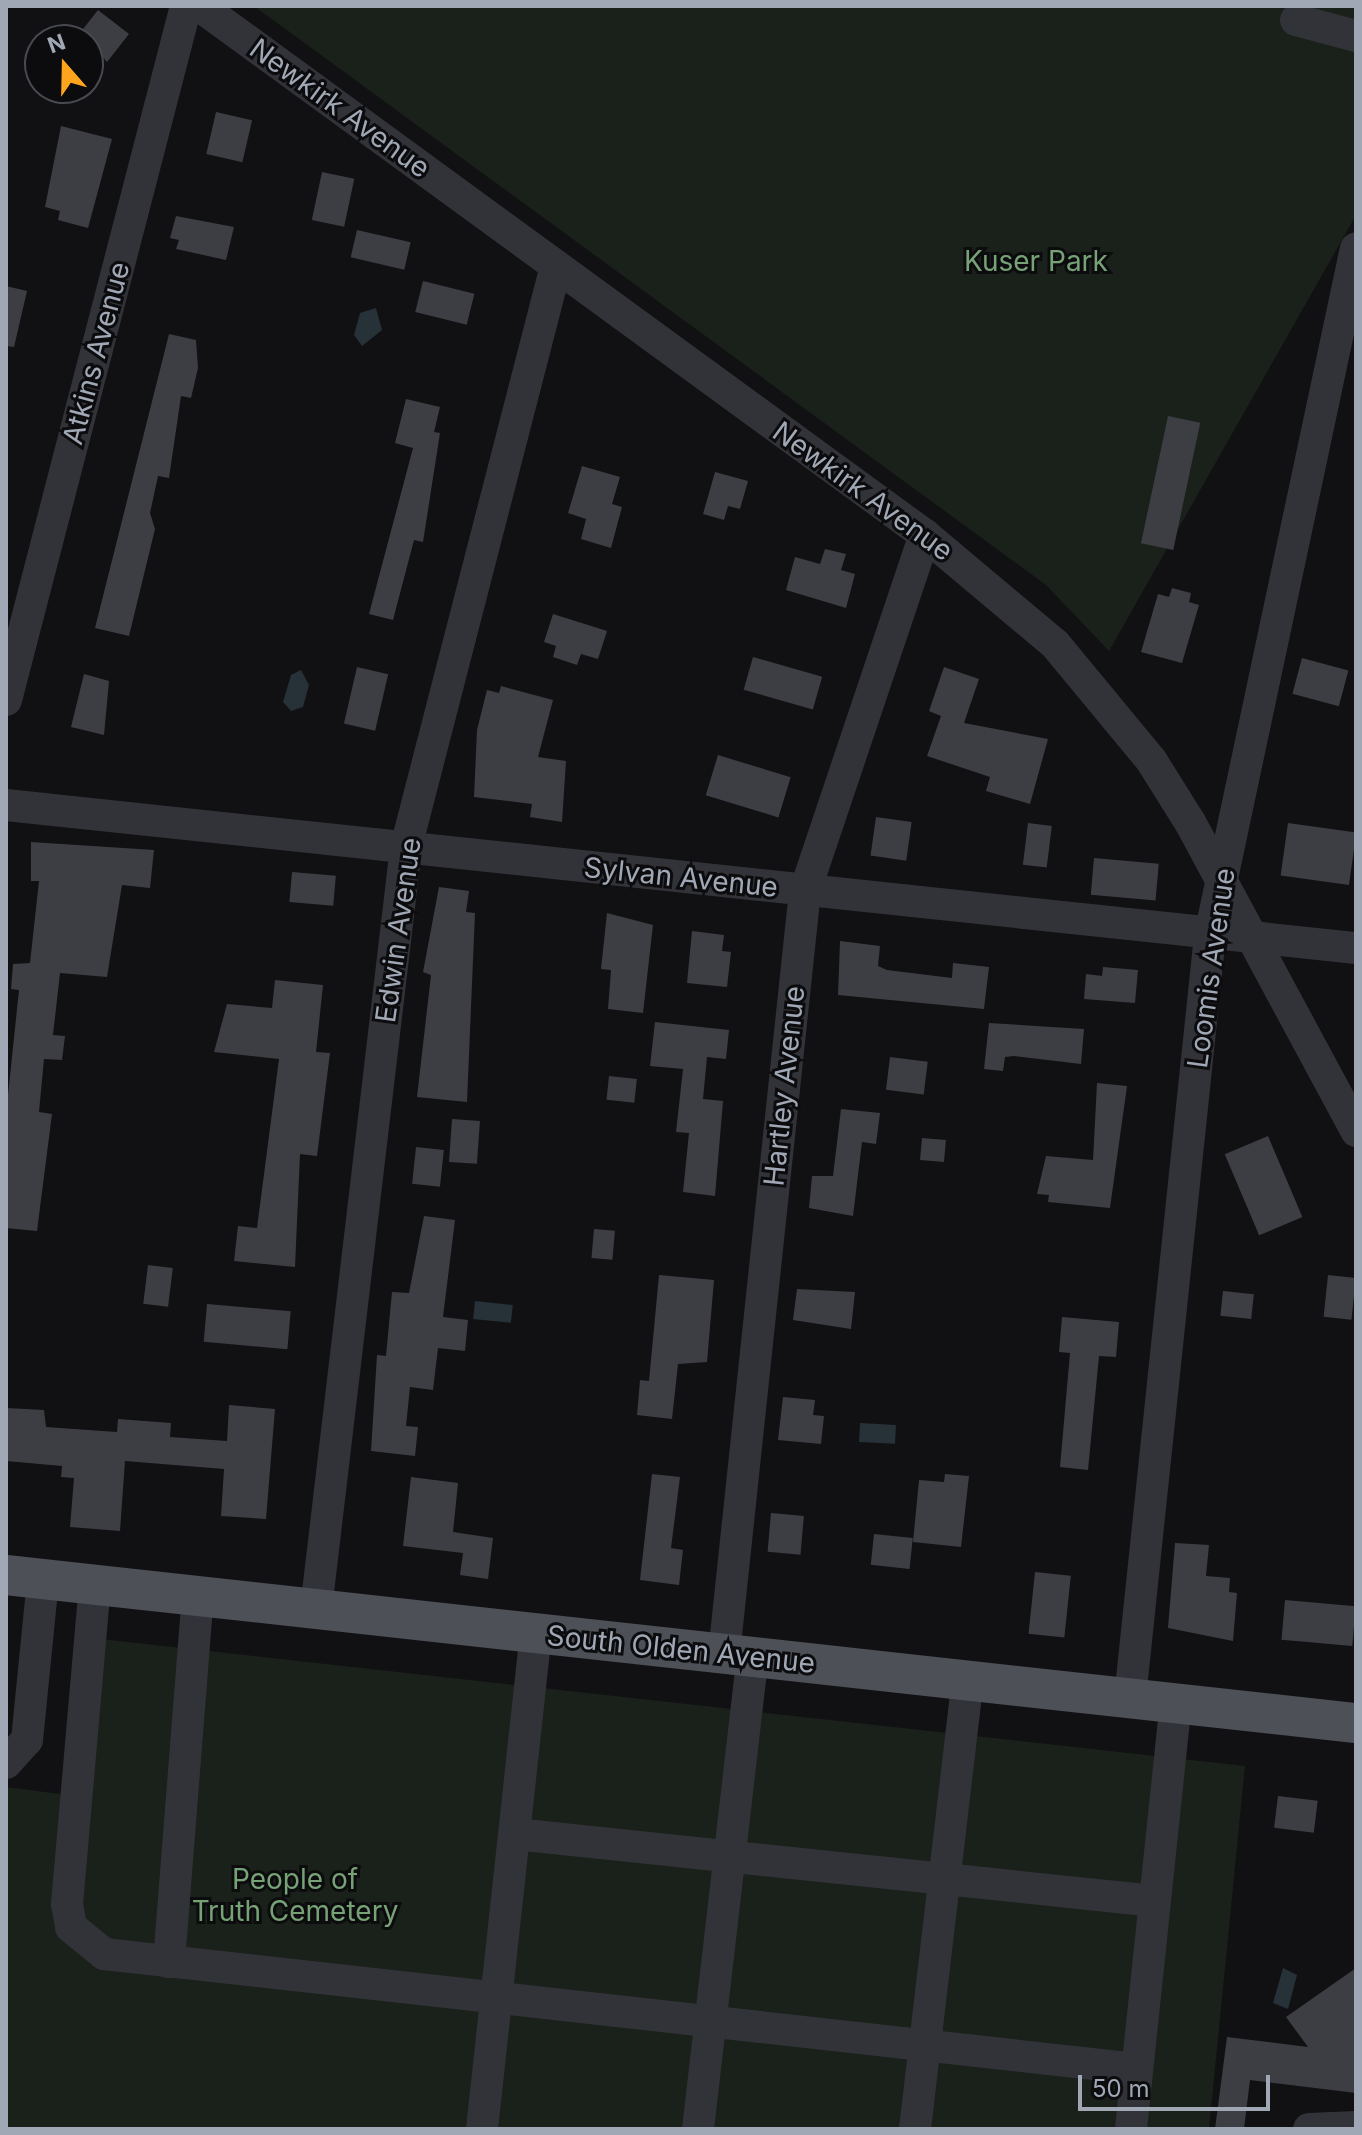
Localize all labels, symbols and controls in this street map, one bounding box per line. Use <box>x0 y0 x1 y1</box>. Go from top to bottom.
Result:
north arrow <box>24 24 104 104</box>
text: N <box>44 28 69 58</box>
street label: Newkirk Avenue <box>243 31 437 185</box>
park label: Kuser Park <box>964 244 1108 278</box>
street label: Atkins Avenue <box>55 258 137 448</box>
street label: Newkirk Avenue <box>766 414 960 568</box>
street label: Edwin Avenue <box>368 835 428 1025</box>
street label: Sylvan Avenue <box>582 850 780 904</box>
street label: Loomis Avenue <box>1180 866 1242 1070</box>
street label: Hartley Avenue <box>757 984 811 1188</box>
street label: South Olden Avenue <box>545 1618 817 1680</box>
park label: People of Truth Cemetery <box>192 1862 398 1928</box>
scale bar <box>1082 2059 1274 2109</box>
text: 50 m <box>1092 2074 1150 2103</box>

